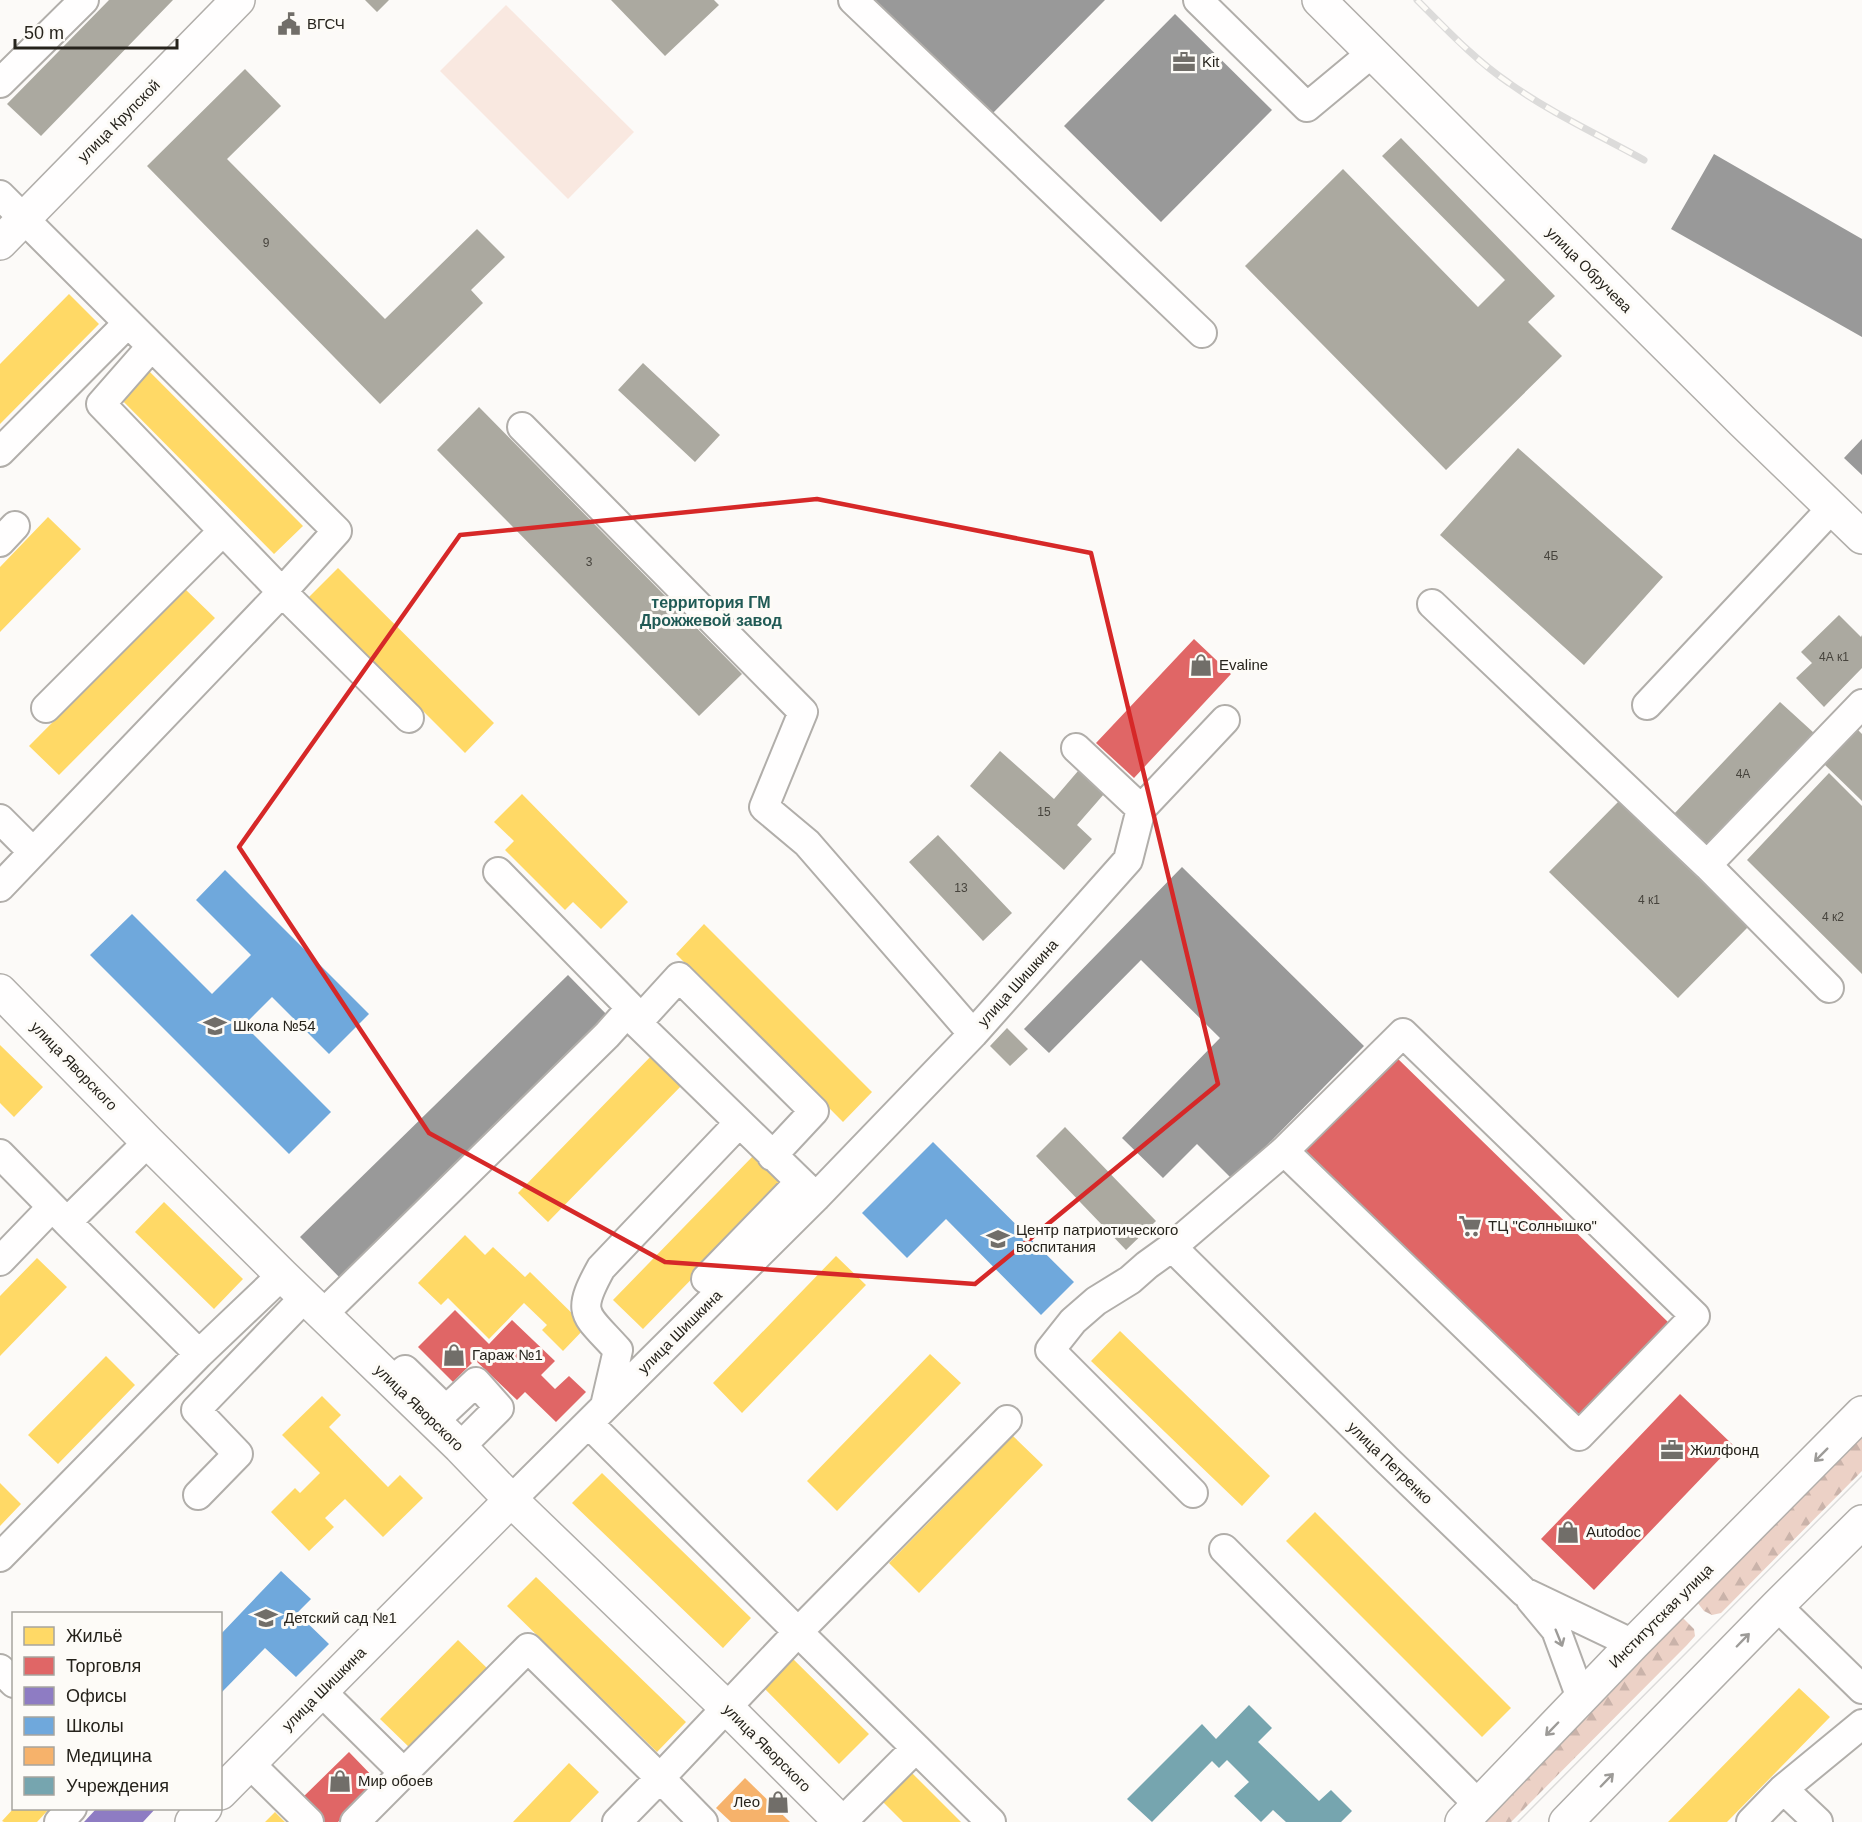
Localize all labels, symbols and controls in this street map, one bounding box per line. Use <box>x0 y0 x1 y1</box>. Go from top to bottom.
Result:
public building icon: ВГСЧ <box>276 11 302 37</box>
scale bar <box>15 12 177 50</box>
place label: ВГСЧ <box>307 15 345 32</box>
text: 50 m <box>24 23 64 43</box>
office icon: Kit <box>1171 49 1197 75</box>
place label: Kit <box>1202 53 1220 70</box>
street label: улица Крупской <box>74 76 163 165</box>
street label: улица Обручева <box>1543 223 1636 316</box>
house number: 9 <box>263 236 270 250</box>
house number: 4Б <box>1544 549 1558 563</box>
house number: 3 <box>586 555 593 569</box>
district label: территория ГМ Дрожжевой завод <box>640 594 782 629</box>
house number: 4А к1 <box>1819 650 1849 664</box>
shop icon: Evaline <box>1188 652 1214 678</box>
place label: Evaline <box>1219 656 1268 673</box>
house number: 4А <box>1736 767 1750 781</box>
house number: 15 <box>1037 805 1051 819</box>
house number: 13 <box>954 881 968 895</box>
house number: 4 к1 <box>1638 893 1660 907</box>
house number: 4 к2 <box>1822 910 1844 924</box>
street label: улица Шишкина <box>974 935 1062 1030</box>
school or university icon: Школа №54 <box>202 1013 228 1039</box>
place label: Школа №54 <box>233 1017 316 1034</box>
street label: улица Яворского <box>28 1018 121 1114</box>
supermarket icon: ТЦ "Солнышко" <box>1457 1213 1483 1239</box>
place label: ТЦ "Солнышко" <box>1488 1217 1597 1234</box>
place label: Центр патриотического воспитания <box>1016 1221 1178 1255</box>
school or university icon: Центр патриотического воспитания <box>985 1226 1011 1252</box>
street label: улица Шишкина <box>634 1286 725 1377</box>
shop icon: Гараж №1 <box>441 1342 467 1368</box>
place label: Гараж №1 <box>472 1346 543 1363</box>
street label: улица Яворского <box>371 1361 467 1454</box>
street label: улица Петренко <box>1345 1418 1436 1507</box>
office icon: Жилфонд <box>1659 1437 1685 1463</box>
place label: Жилфонд <box>1690 1441 1759 1458</box>
one-way arrow <box>1813 1447 1828 1462</box>
shop icon: Autodoc <box>1555 1519 1581 1545</box>
place label: Autodoc <box>1586 1523 1642 1540</box>
street label: Институтская улица <box>1605 1560 1716 1671</box>
school or university icon: Детский сад №1 <box>253 1605 279 1631</box>
place label: Детский сад №1 <box>284 1609 397 1626</box>
legend <box>12 1612 222 1810</box>
text: Жильё <box>66 1626 123 1646</box>
one-way arrow <box>1554 1628 1565 1647</box>
one-way arrow <box>1736 1633 1751 1648</box>
street label: улица Шишкина <box>278 1643 369 1734</box>
text: Торговля <box>66 1656 141 1676</box>
text: Офисы <box>66 1686 127 1706</box>
street label: улица Яворского <box>720 1700 815 1795</box>
text: Школы <box>66 1716 124 1736</box>
one-way arrow <box>1544 1721 1559 1736</box>
text: Медицина <box>66 1746 153 1766</box>
shop icon: Мир обоев <box>327 1768 353 1794</box>
place label: Мир обоев <box>358 1772 433 1789</box>
one-way arrow <box>1600 1773 1615 1788</box>
text: Учреждения <box>66 1776 169 1796</box>
shop icon: Лео <box>765 1789 791 1815</box>
place label: Лео <box>733 1793 760 1810</box>

